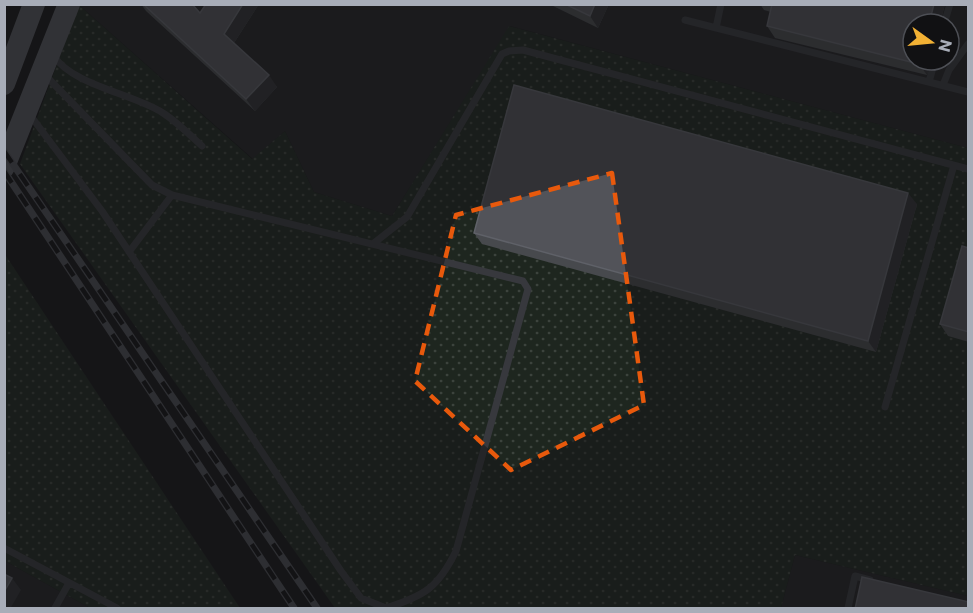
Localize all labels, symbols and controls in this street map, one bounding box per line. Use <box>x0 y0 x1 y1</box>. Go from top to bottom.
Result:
north arrow <box>901 12 961 72</box>
text: N <box>935 38 957 54</box>

